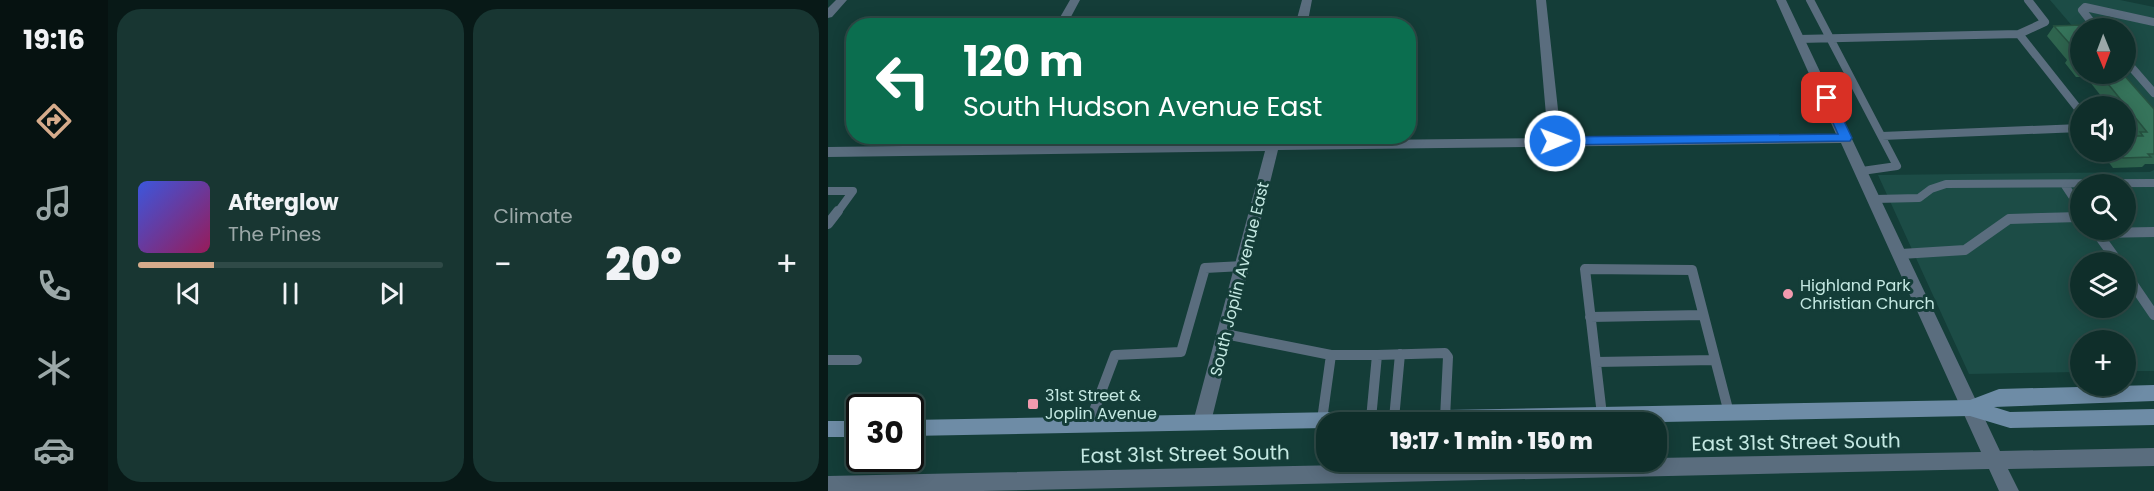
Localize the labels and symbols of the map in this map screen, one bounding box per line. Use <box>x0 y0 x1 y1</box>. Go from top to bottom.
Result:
north arrow <box>2070 18 2136 84</box>
pin <box>1801 72 1852 123</box>
position arrow <box>1523 109 1587 173</box>
street label: South Joplin Avenue East <box>1204 179 1275 379</box>
place label: Highland Park Christian Church <box>1800 274 1935 315</box>
marker: Highland Park Christian Church <box>1781 287 1795 301</box>
place label: 31st Street & Joplin Avenue <box>1045 384 1157 425</box>
speed limit sign: 30 <box>846 394 924 472</box>
marker: 31st Street & Joplin Avenue <box>1026 397 1040 411</box>
street label: East 31st Street South <box>1691 426 1901 458</box>
street label: East 31st Street South <box>1080 438 1290 470</box>

